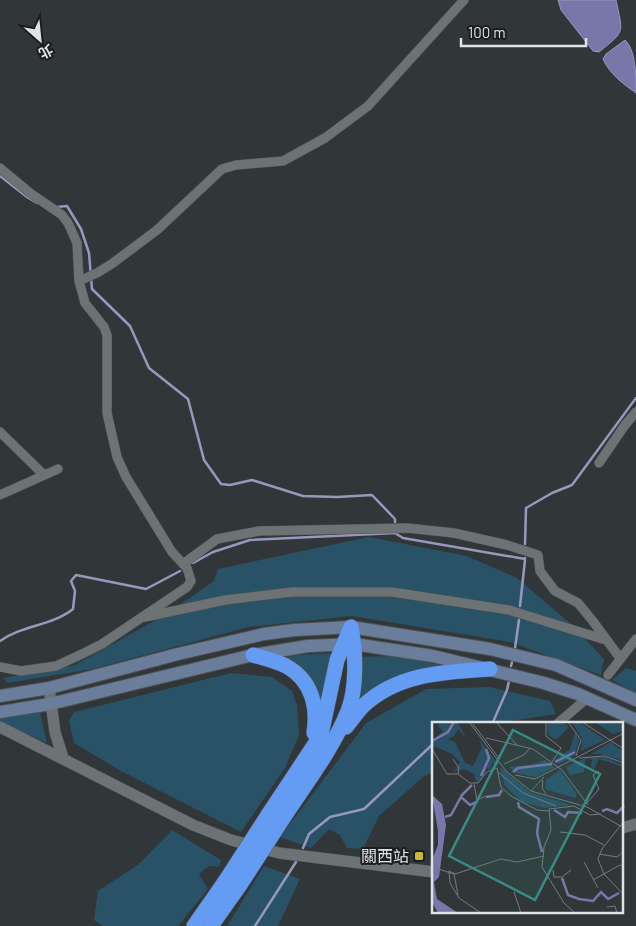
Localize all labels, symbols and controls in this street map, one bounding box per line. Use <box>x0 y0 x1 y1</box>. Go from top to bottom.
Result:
north arrow <box>15 15 65 65</box>
scale bar <box>461 15 586 47</box>
text: 100 m <box>468 23 506 41</box>
text: 北 <box>36 41 56 63</box>
inset map <box>432 722 624 914</box>
place label: 關西站 <box>361 846 409 865</box>
marker: 關西站 <box>413 850 425 862</box>

